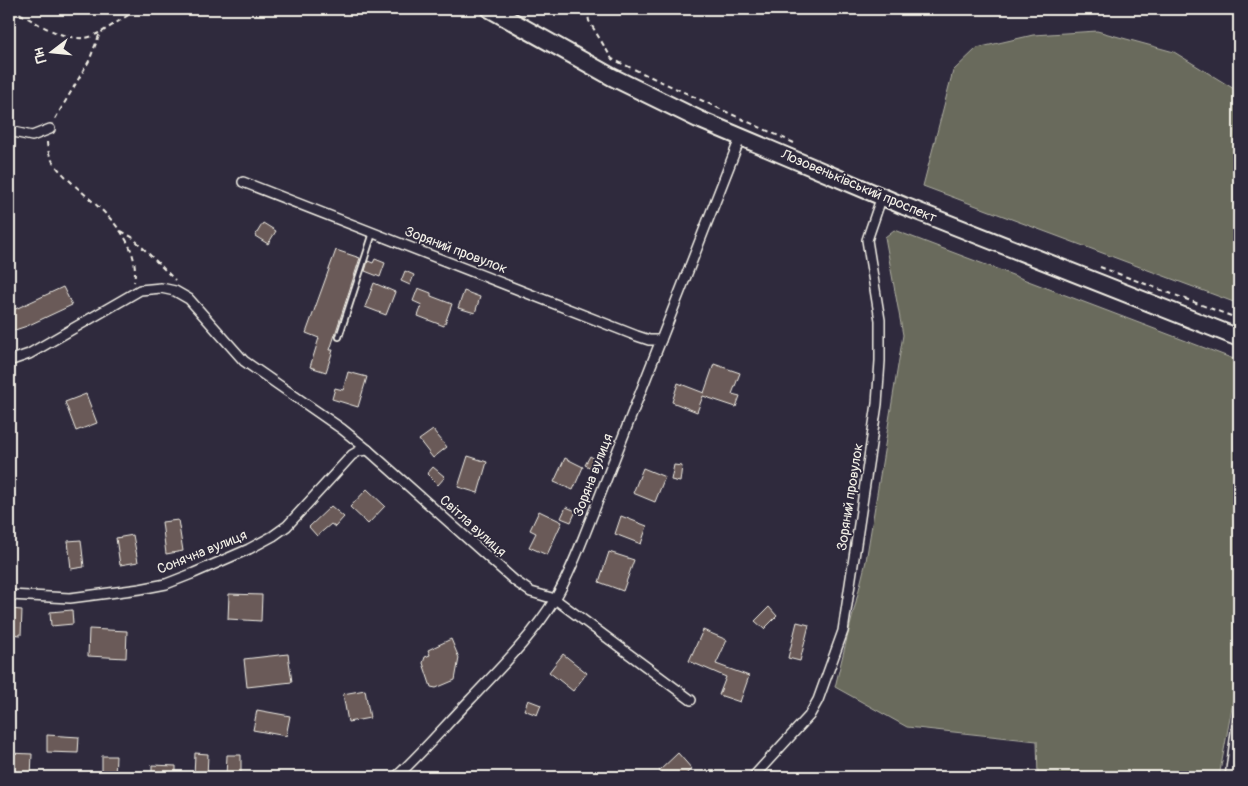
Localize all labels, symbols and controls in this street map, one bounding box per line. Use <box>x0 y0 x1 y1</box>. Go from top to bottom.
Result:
north arrow <box>28 28 78 78</box>
text: Пн <box>30 46 50 65</box>
street label: Лозовеньківський проспект <box>778 145 939 227</box>
street label: Зоряний провулок <box>402 223 510 277</box>
street label: Зоряна вулиця <box>569 431 617 519</box>
street label: Зоряний провулок <box>833 442 867 552</box>
street label: Світла вулиця <box>436 492 510 560</box>
street label: Сонячна вулиця <box>155 526 249 578</box>

